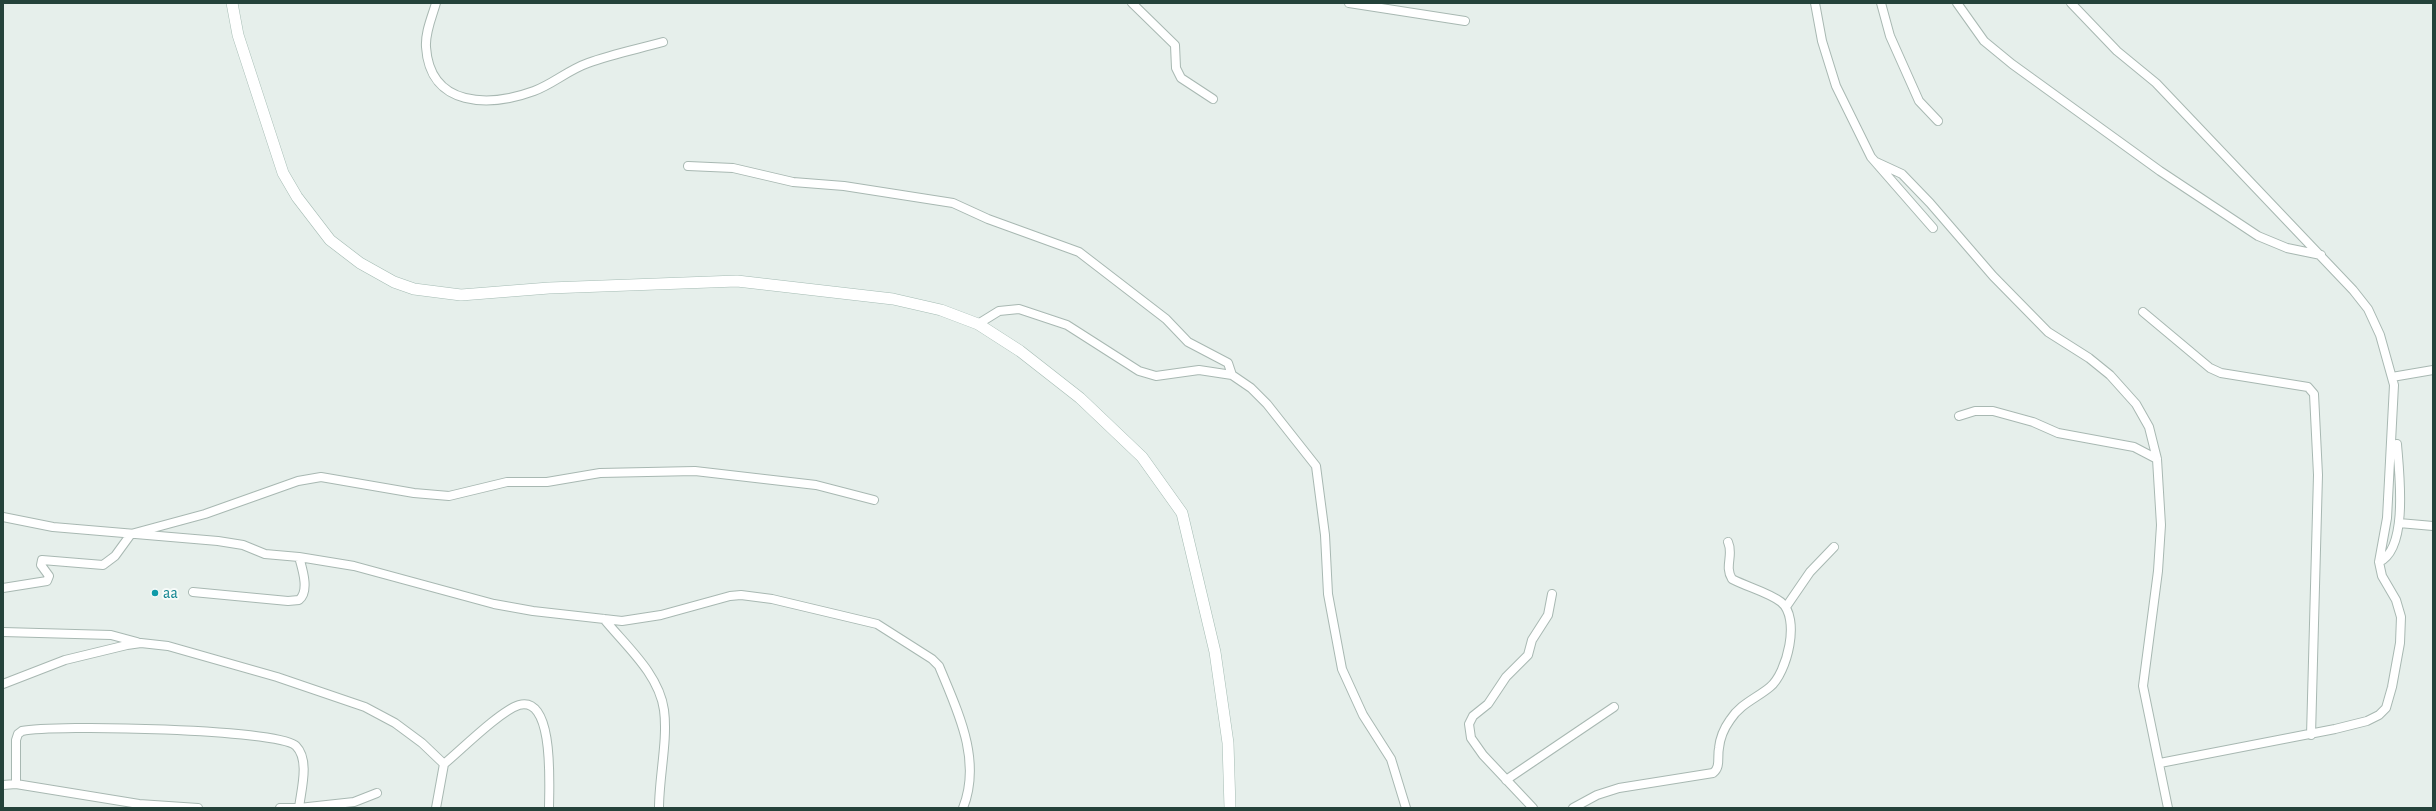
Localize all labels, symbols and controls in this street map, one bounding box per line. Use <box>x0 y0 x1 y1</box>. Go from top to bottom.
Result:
place label: aa <box>163 583 178 603</box>
marker: aa <box>150 588 160 598</box>

